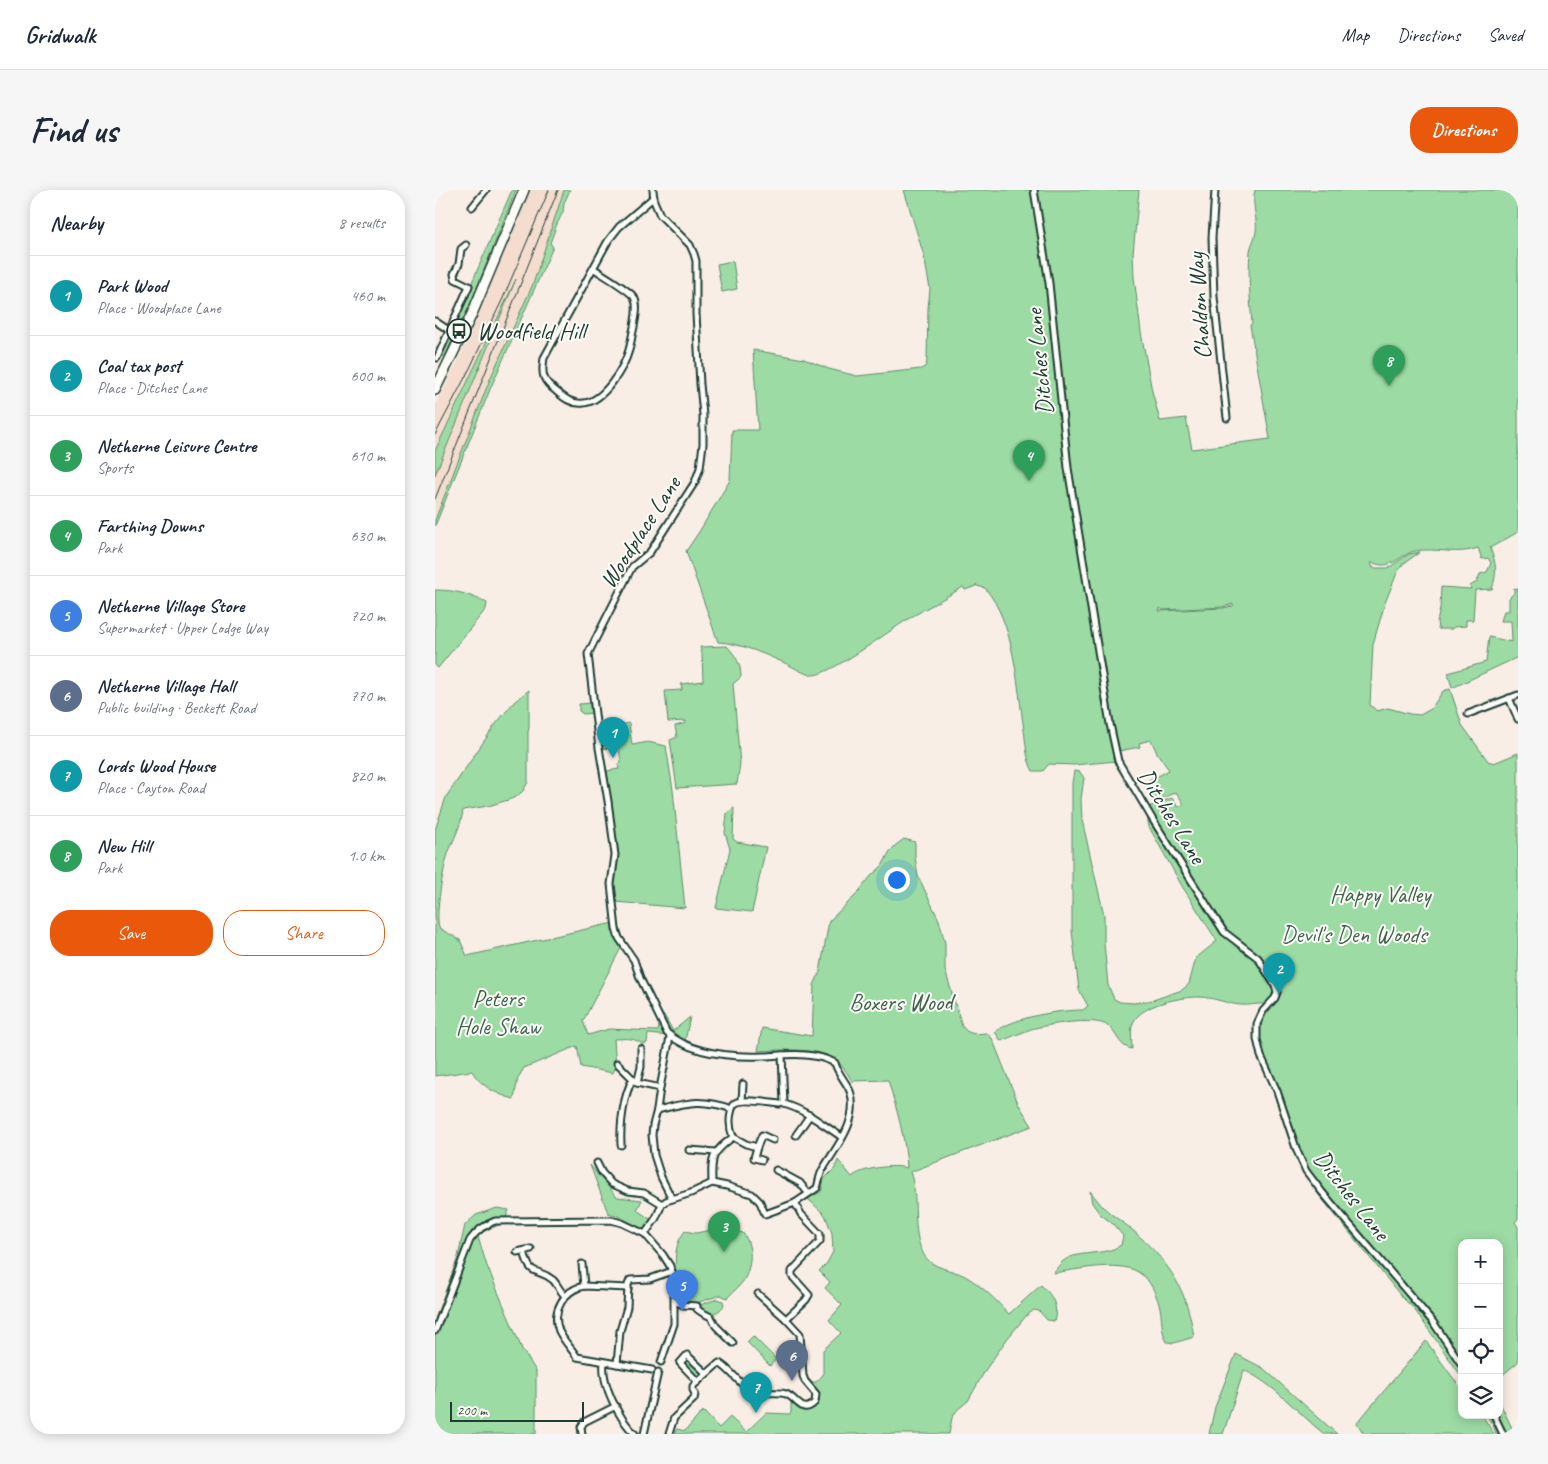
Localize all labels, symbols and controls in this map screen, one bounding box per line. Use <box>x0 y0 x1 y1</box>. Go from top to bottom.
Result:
text: Gridwalk <box>25 20 95 50</box>
text: Map <box>1342 24 1369 46</box>
text: Directions <box>1397 24 1460 46</box>
text: Saved <box>1488 24 1523 46</box>
button: Directions <box>1410 107 1518 153</box>
text: Find us <box>30 108 117 153</box>
text: Nearby <box>50 210 103 236</box>
text: 8 results <box>338 213 385 233</box>
street label: Chaldon Way <box>1180 250 1218 360</box>
text: Park Wood <box>97 274 167 298</box>
text: 1 <box>62 286 70 306</box>
text: 460 m <box>351 286 385 306</box>
text: Place · Woodplace Lane <box>97 298 221 318</box>
street label: Ditches Lane <box>1018 305 1059 417</box>
place label: Woodfield Hill <box>477 316 589 346</box>
bus stop icon: Woodfield Hill <box>446 318 472 344</box>
pin: 8 <box>1373 345 1405 386</box>
text: Coal tax post <box>97 354 181 378</box>
text: 2 <box>62 366 70 386</box>
text: 600 m <box>351 366 385 386</box>
text: Place · Ditches Lane <box>97 378 207 398</box>
text: Netherne Leisure Centre <box>97 434 256 458</box>
pin: 4 <box>1013 440 1045 481</box>
text: 3 <box>62 446 70 466</box>
text: 610 m <box>351 446 385 466</box>
text: Sports <box>97 458 133 478</box>
street label: Woodplace Lane <box>593 469 688 594</box>
text: Farthing Downs <box>97 514 203 538</box>
text: 4 <box>62 526 70 546</box>
text: 630 m <box>351 526 385 546</box>
text: Park <box>97 538 122 558</box>
text: Netherne Village Store <box>97 594 244 618</box>
text: 5 <box>63 606 69 626</box>
text: 720 m <box>351 606 385 626</box>
text: Supermarket · Upper Lodge Way <box>97 618 268 638</box>
text: Netherne Village Hall <box>97 674 235 698</box>
text: 6 <box>62 686 70 706</box>
text: 770 m <box>351 686 385 706</box>
text: Public building · Beckett Road <box>97 698 256 718</box>
pin: 1 <box>597 717 629 758</box>
text: Lords Wood House <box>97 754 215 778</box>
street label: Ditches Lane <box>1131 763 1214 871</box>
text: 7 <box>62 766 70 786</box>
text: 820 m <box>351 766 385 786</box>
text: Place · Cayton Road <box>97 778 205 798</box>
text: New Hill <box>97 834 151 858</box>
text: 8 <box>62 846 70 866</box>
text: 1.0 km <box>348 846 385 866</box>
text: Park <box>97 858 122 878</box>
your location <box>884 867 910 893</box>
park label: Happy Valley <box>1330 879 1432 909</box>
button: Save <box>50 910 213 956</box>
button: Share <box>223 910 385 956</box>
park label: Devil's Den Woods <box>1281 919 1430 949</box>
pin: 2 <box>1263 953 1295 994</box>
park label: Peters Hole Shaw <box>456 983 542 1041</box>
park label: Boxers Wood <box>849 987 956 1017</box>
street label: Ditches Lane <box>1307 1144 1398 1248</box>
pin: 3 <box>708 1211 740 1252</box>
map controls <box>1458 1239 1503 1419</box>
button: + <box>1458 1239 1503 1284</box>
pin: 5 <box>666 1270 698 1311</box>
button: − <box>1458 1284 1503 1329</box>
button: locate <box>1458 1329 1503 1374</box>
pin: 6 <box>776 1340 808 1381</box>
pin: 7 <box>740 1372 772 1413</box>
button: layers <box>1458 1374 1503 1419</box>
scale bar <box>450 1399 584 1422</box>
text: 200 m <box>457 1402 487 1419</box>

